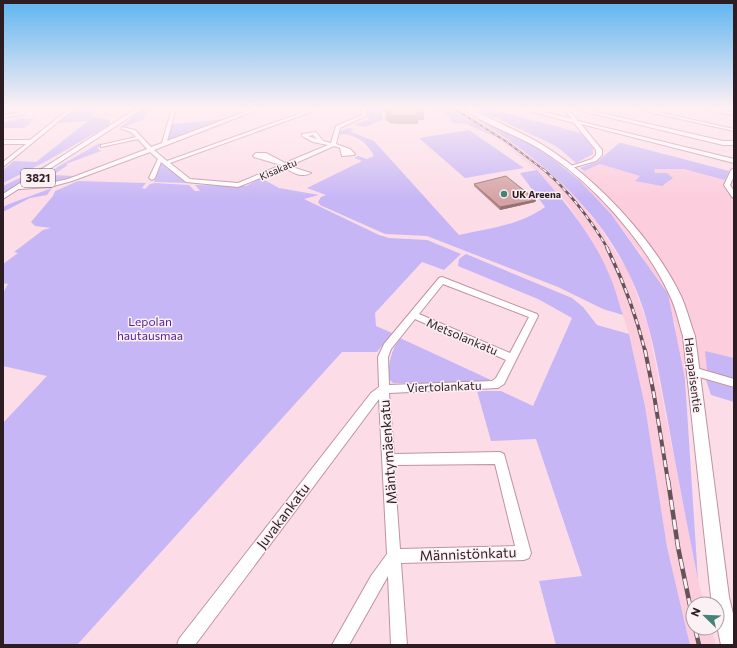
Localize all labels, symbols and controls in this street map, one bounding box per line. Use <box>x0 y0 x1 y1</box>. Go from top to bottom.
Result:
street label: Kisakatu <box>258 156 298 182</box>
road number: 3821 <box>21 169 55 187</box>
place label: UK Areena <box>512 188 561 200</box>
marker: UK Areena <box>499 189 509 199</box>
park label: Lepolan hautausmaa <box>117 314 183 342</box>
street label: Metsolankatu <box>425 315 500 357</box>
street label: Harapaisentie <box>682 336 706 413</box>
street label: Viertolankatu <box>406 378 482 394</box>
street label: Mäntymäenkatu <box>375 399 400 505</box>
street label: Juvakankatu <box>252 480 313 552</box>
street label: Männistönkatu <box>419 543 517 564</box>
north arrow <box>685 596 725 636</box>
text: N <box>688 606 703 618</box>

